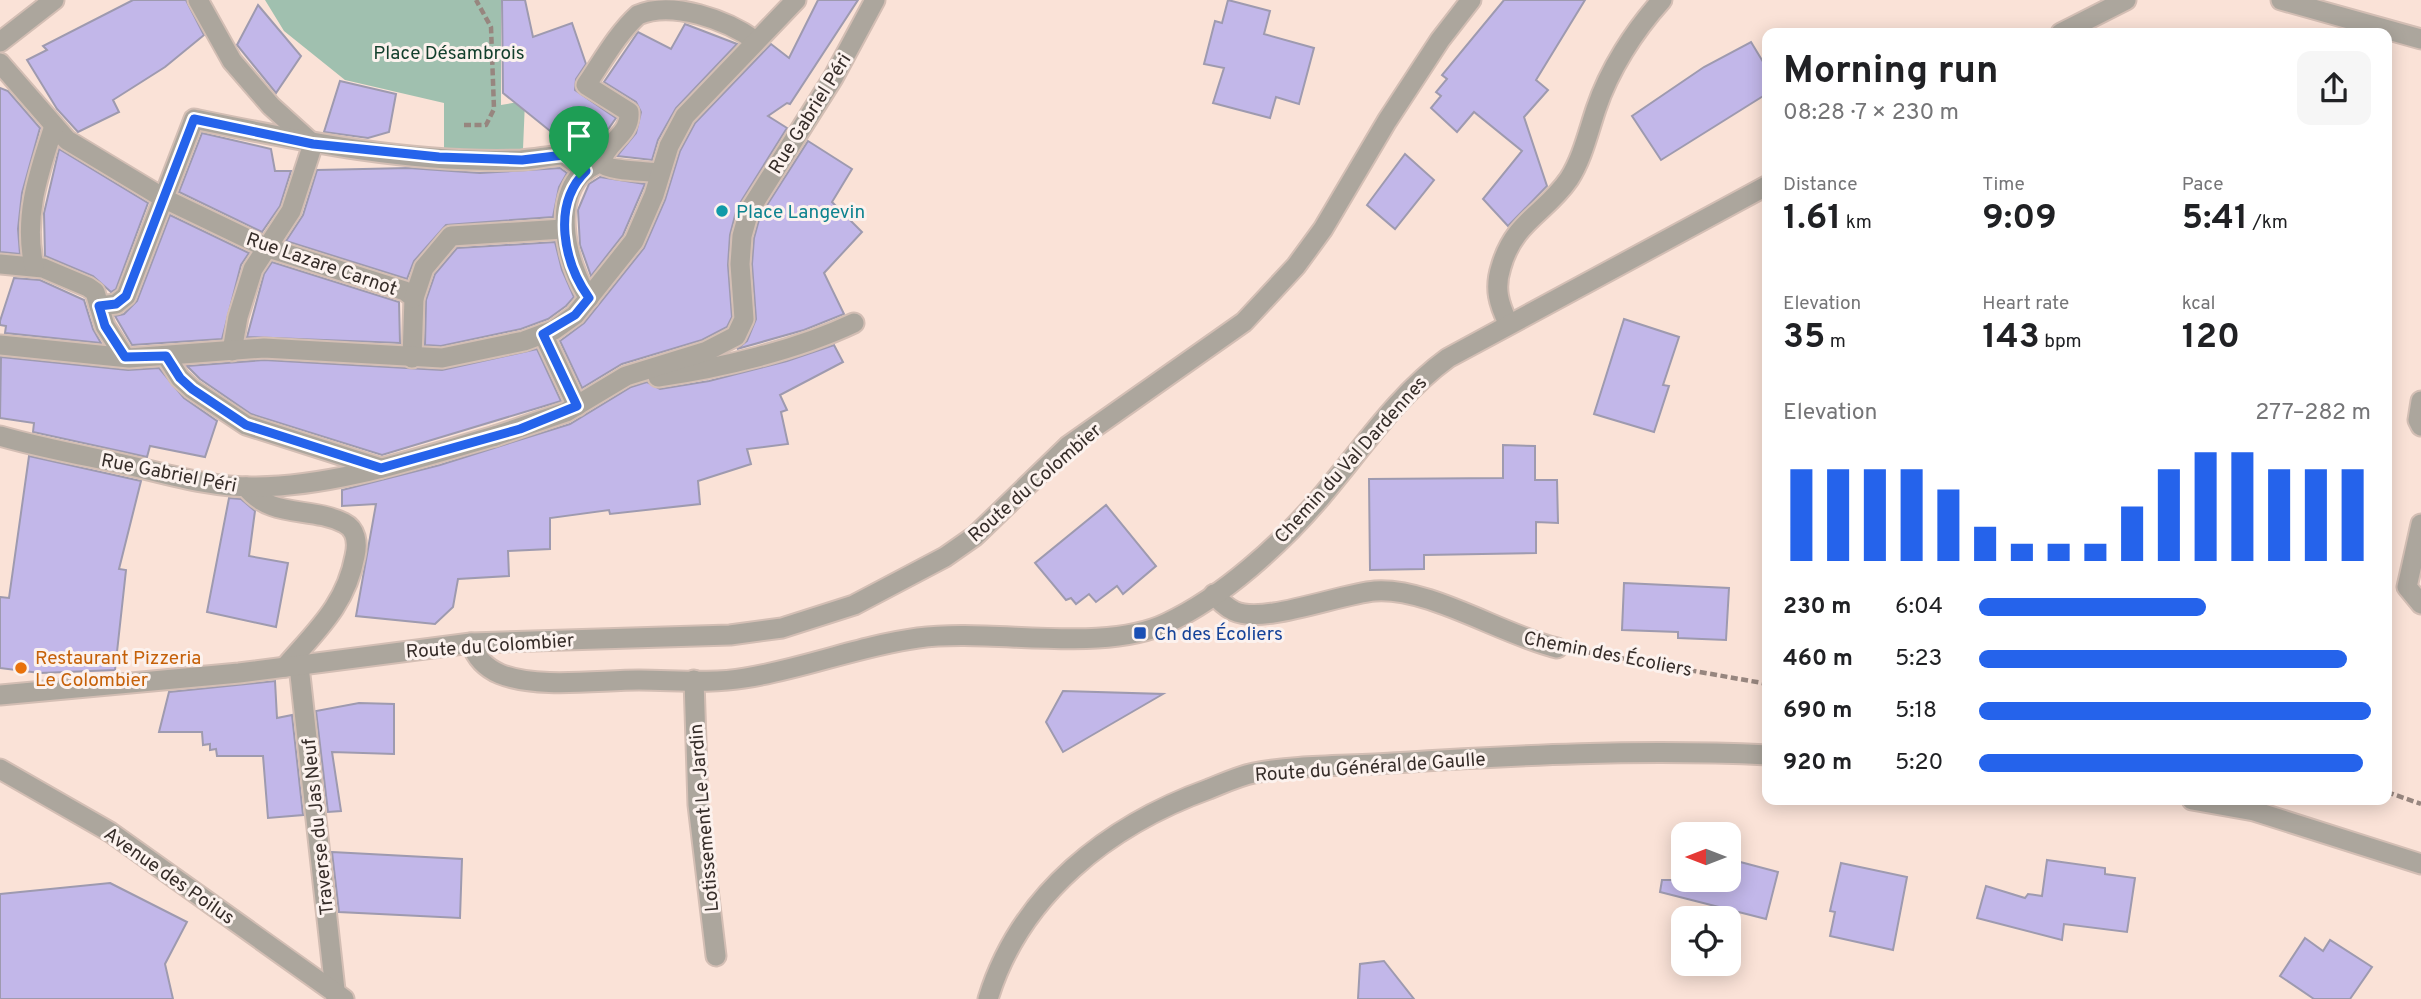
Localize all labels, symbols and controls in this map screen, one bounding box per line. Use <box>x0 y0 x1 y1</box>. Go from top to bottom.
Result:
park label: Place Désambrois <box>373 42 525 66</box>
text: Morning run <box>1783 48 1999 97</box>
street label: Rue Gabriel Péri <box>764 49 857 179</box>
button: share <box>2297 51 2371 125</box>
text: 08:28 · 7 × 230 m <box>1783 99 1959 128</box>
pin <box>549 106 609 178</box>
icon: arrive <box>560 117 598 155</box>
text: Distance <box>1783 173 1858 197</box>
text: Time <box>1982 173 2025 197</box>
text: Pace <box>2182 173 2223 197</box>
text: 1.61 <box>1783 197 1841 241</box>
text: 9:09 <box>1982 197 2057 241</box>
text: 5:41 <box>2182 197 2248 241</box>
place label: Place Langevin <box>736 201 865 225</box>
marker: Place Langevin <box>714 203 730 219</box>
text: km <box>1841 211 1872 235</box>
text: /km <box>2248 211 2288 235</box>
street label: Rue Lazare Carnot <box>243 228 400 302</box>
text: Elevation <box>1783 292 1861 316</box>
text: Heart rate <box>1982 292 2069 316</box>
text: kcal <box>2182 292 2215 316</box>
text: 35 <box>1783 316 1825 360</box>
text: 143 <box>1982 316 2040 360</box>
text: 120 <box>2182 316 2240 360</box>
text: m <box>1825 330 1846 354</box>
text: bpm <box>2040 330 2082 354</box>
street label: Chemin du Val Dardennes <box>1270 372 1433 549</box>
text: Elevation <box>1783 399 1878 428</box>
text: 277–282 m <box>2255 399 2371 428</box>
street label: Route du Colombier <box>964 419 1107 548</box>
street label: Rue Gabriel Péri <box>99 449 238 499</box>
text: 230 m <box>1783 593 1852 622</box>
text: 6:04 <box>1895 593 1943 622</box>
place label: Ch des Écoliers <box>1154 622 1283 647</box>
marker: Ch des Écoliers <box>1132 625 1148 641</box>
street label: Chemin des Écoliers <box>1521 626 1694 683</box>
street label: Route du Colombier <box>405 629 576 665</box>
text: 460 m <box>1783 645 1853 674</box>
text: 5:23 <box>1895 645 1942 674</box>
place label: Restaurant Pizzeria Le Colombier <box>35 647 201 693</box>
marker: Restaurant Pizzeria Le Colombier <box>13 660 29 676</box>
text: 690 m <box>1783 697 1852 726</box>
text: 5:18 <box>1895 697 1937 726</box>
street label: Lotissement Le Jardin <box>685 723 725 913</box>
street label: Traverse du Jas Neuf <box>298 737 340 916</box>
street label: Route du Général de Gaulle <box>1254 748 1486 788</box>
text: 920 m <box>1783 749 1852 778</box>
text: 5:20 <box>1895 749 1943 778</box>
north arrow <box>1671 822 1741 892</box>
map controls <box>1671 822 1741 976</box>
street label: Avenue des Poilus <box>99 823 239 931</box>
button: locate <box>1671 906 1741 976</box>

